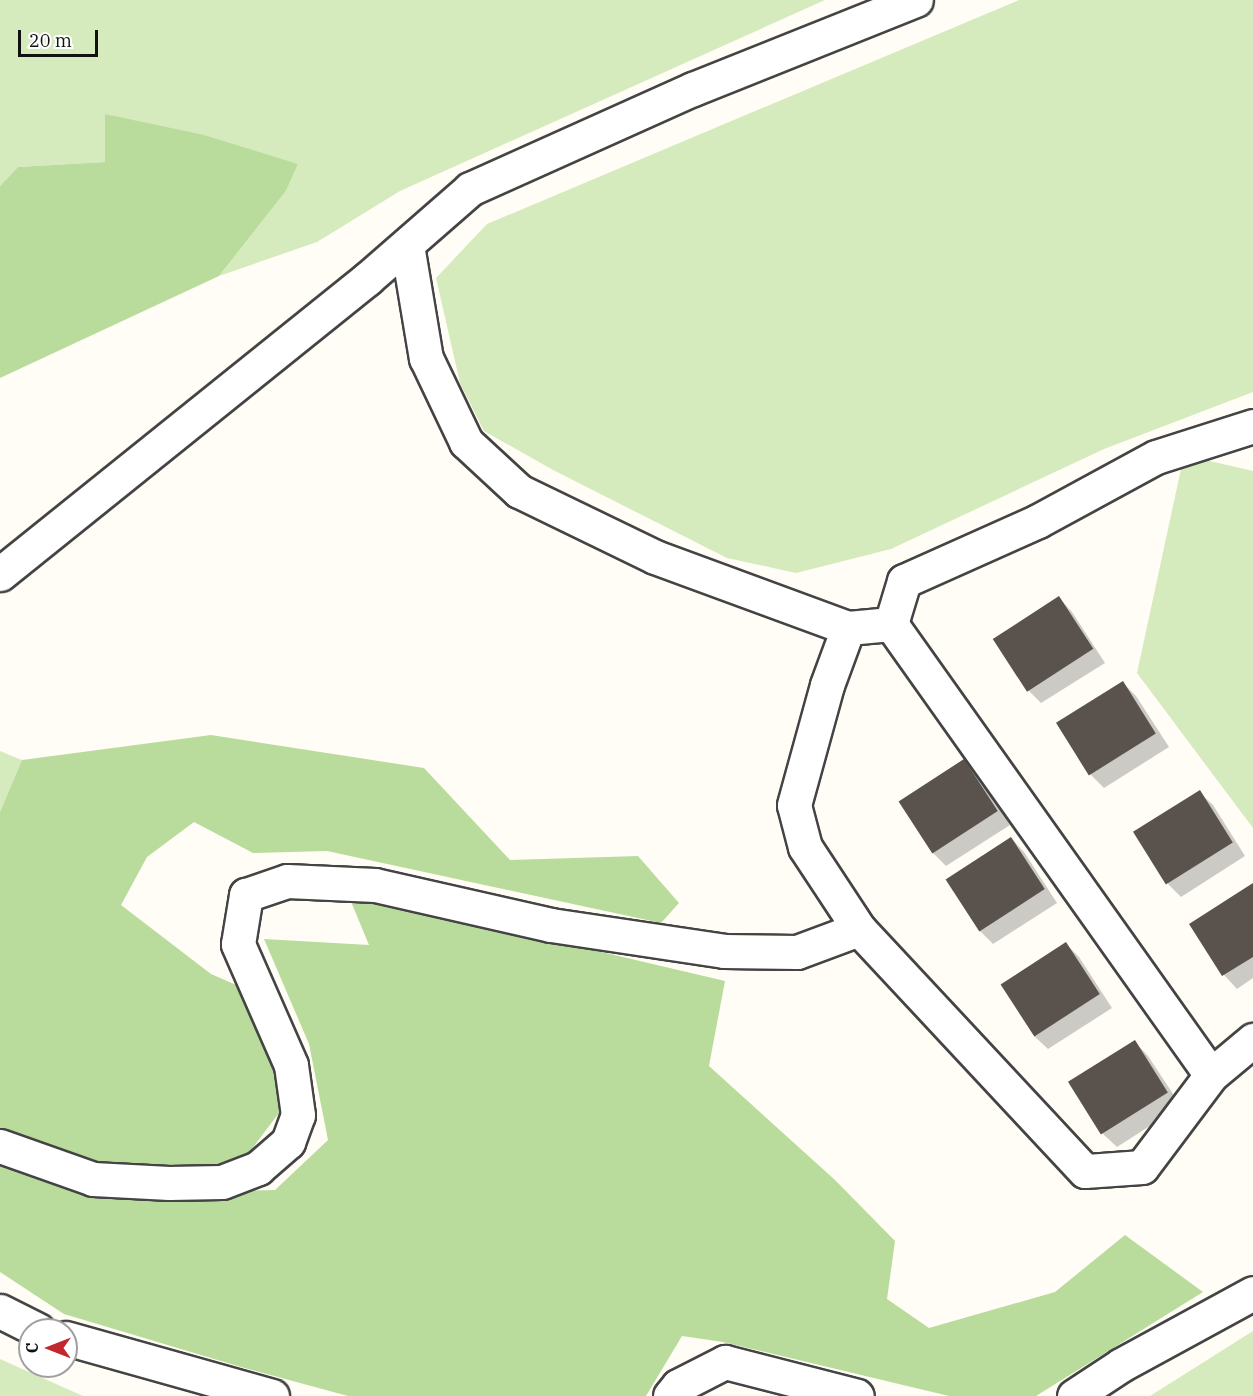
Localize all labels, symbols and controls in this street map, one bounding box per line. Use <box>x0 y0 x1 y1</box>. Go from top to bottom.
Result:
scale bar <box>21 18 100 56</box>
text: 20 m <box>29 29 72 52</box>
north arrow <box>18 1318 78 1378</box>
text: С <box>22 1343 42 1353</box>

